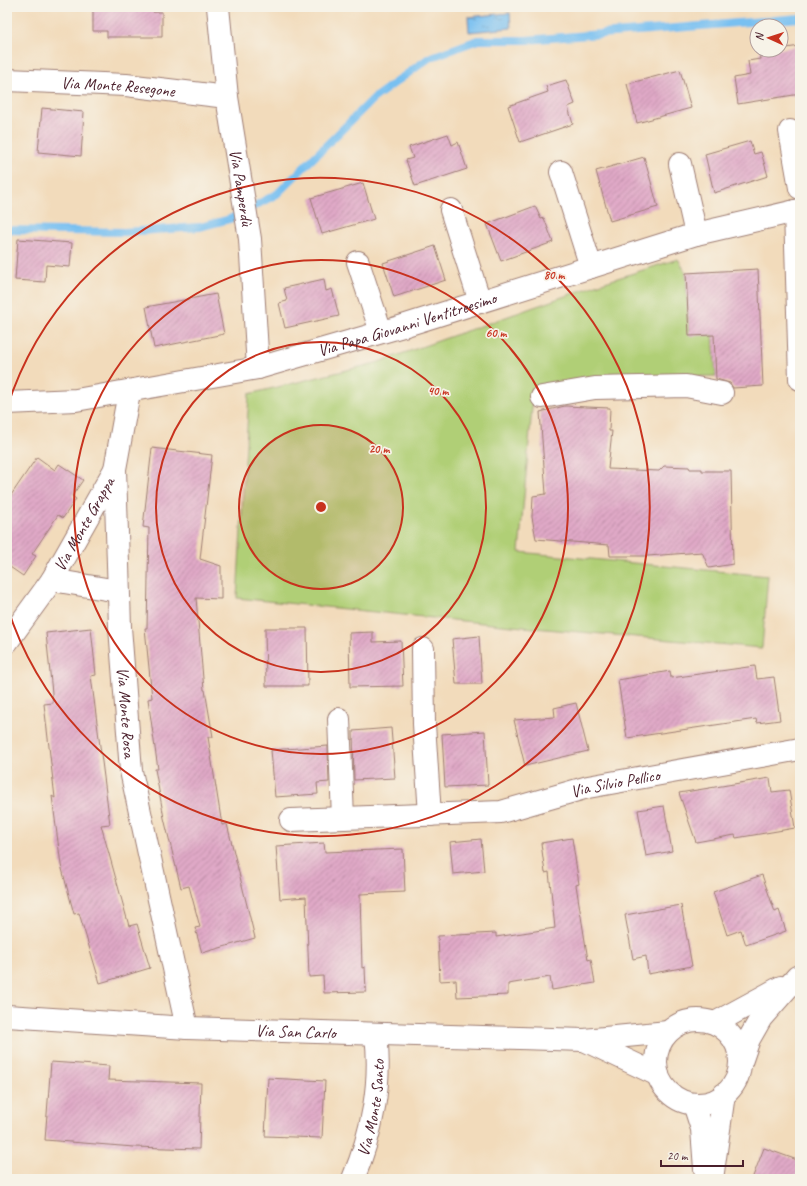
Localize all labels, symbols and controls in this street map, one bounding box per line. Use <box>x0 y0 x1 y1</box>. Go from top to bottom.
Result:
north arrow <box>749 18 789 58</box>
text: N <box>752 32 766 41</box>
street label: Via Monte Resegone <box>60 72 177 102</box>
street label: Via Pamperdù <box>225 148 258 229</box>
text: 80 m <box>544 267 565 283</box>
street label: Via Papa Giovanni Ventitreesimo <box>315 287 501 361</box>
text: 60 m <box>486 325 508 341</box>
text: 40 m <box>428 383 449 399</box>
text: 20 m <box>369 441 390 457</box>
street label: Via Monte Grappa <box>49 472 120 575</box>
centre of rings <box>314 500 328 514</box>
street label: Via Monte Rosa <box>112 666 140 761</box>
street label: Via Silvio Pellico <box>568 764 663 802</box>
street label: Via San Carlo <box>255 1020 338 1044</box>
street label: Via Monte Santo <box>352 1058 389 1159</box>
scale bar <box>661 1142 743 1168</box>
text: 20 m <box>667 1148 689 1164</box>

